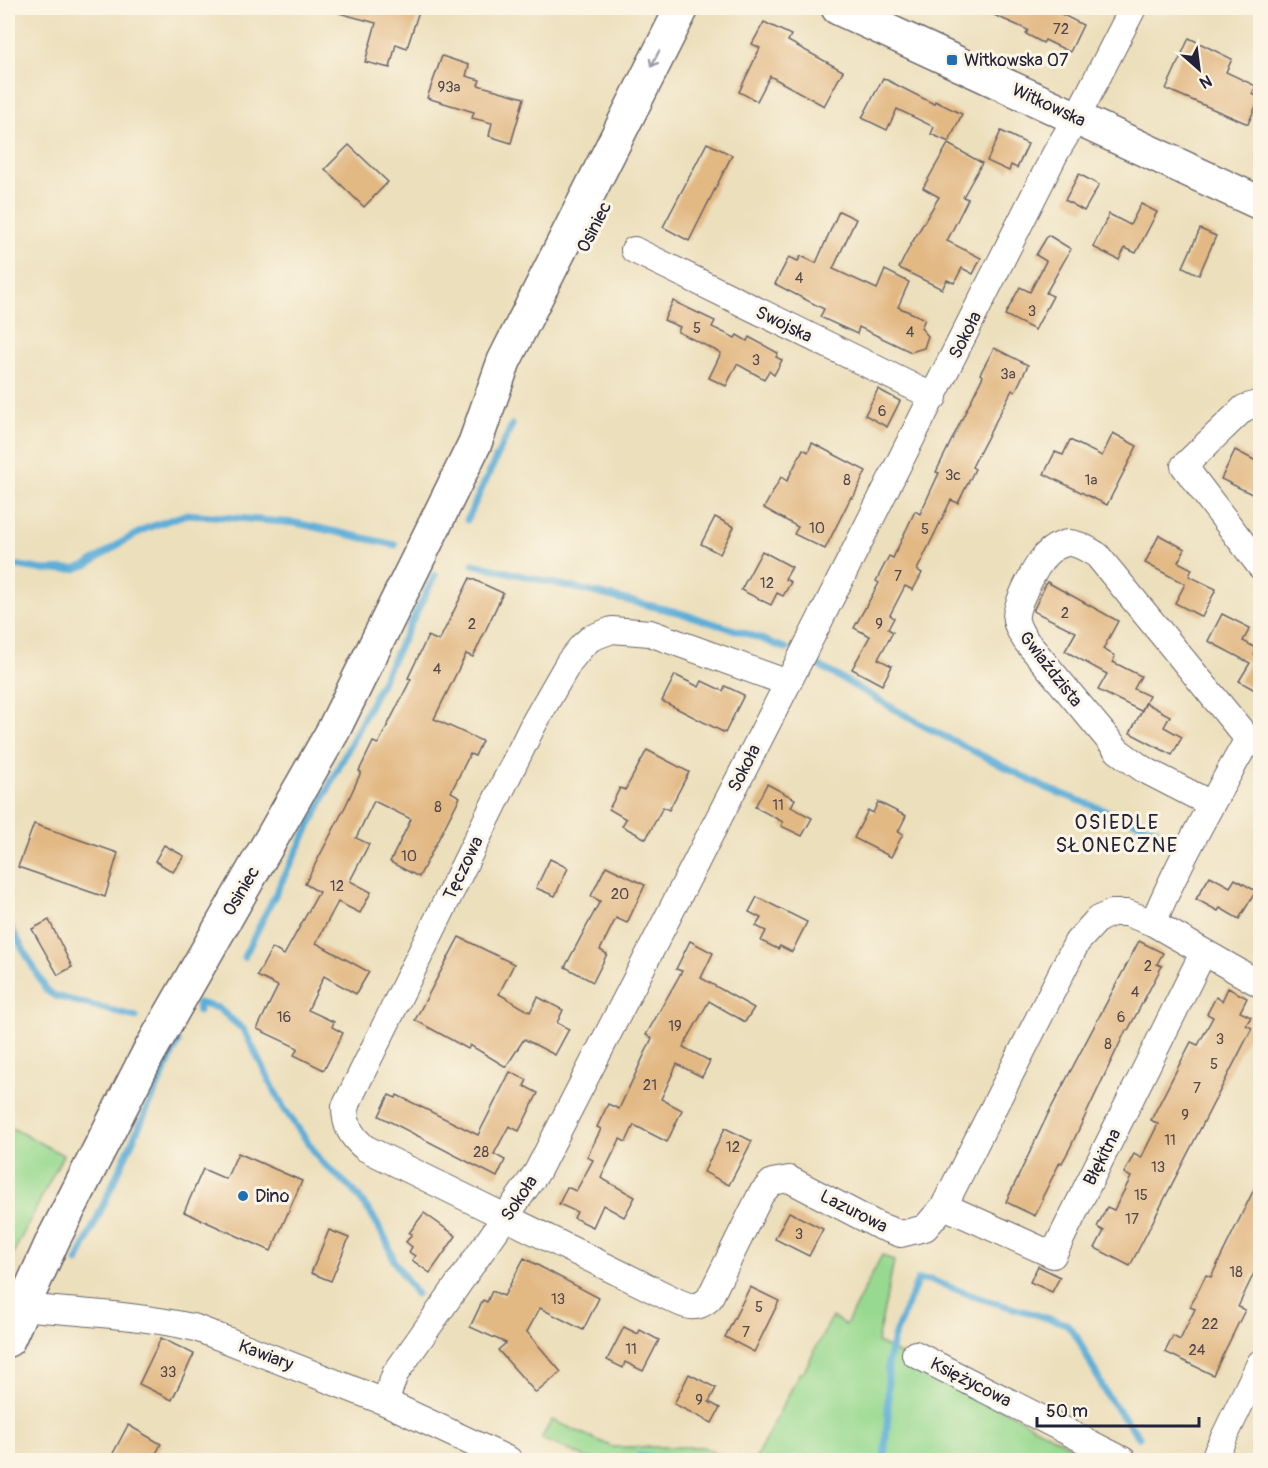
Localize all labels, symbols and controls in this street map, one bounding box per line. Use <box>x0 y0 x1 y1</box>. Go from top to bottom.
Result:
house number: 72 <box>1053 20 1069 39</box>
north arrow <box>1169 39 1229 99</box>
place label: Witkowska 07 <box>964 49 1069 72</box>
one-way arrow <box>649 50 660 68</box>
marker: Witkowska 07 <box>945 53 959 67</box>
text: N <box>1196 70 1215 93</box>
house number: 93a <box>437 78 461 97</box>
street label: Witkowska <box>1008 78 1089 133</box>
street label: Osiniec <box>572 198 617 256</box>
house number: 4 <box>795 269 804 288</box>
street label: Swojska <box>752 301 816 348</box>
house number: 3 <box>1028 302 1036 321</box>
street label: Sokoła <box>944 308 987 363</box>
house number: 5 <box>693 319 701 338</box>
house number: 4 <box>906 323 915 342</box>
house number: 3 <box>752 351 760 370</box>
house number: 3a <box>1000 365 1016 384</box>
house number: 6 <box>878 402 886 421</box>
house number: 3c <box>945 466 961 485</box>
house number: 8 <box>843 471 851 490</box>
house number: 1a <box>1085 471 1097 490</box>
house number: 10 <box>809 519 825 538</box>
house number: 5 <box>921 520 929 539</box>
house number: 7 <box>894 567 902 586</box>
house number: 12 <box>760 574 774 593</box>
house number: 2 <box>1061 604 1069 623</box>
house number: 2 <box>468 615 476 634</box>
house number: 9 <box>875 615 883 634</box>
street label: Gwiaździsta <box>1014 627 1087 712</box>
house number: 4 <box>433 660 442 679</box>
street label: Sokoła <box>723 741 766 796</box>
house number: 11 <box>772 796 784 815</box>
house number: 8 <box>434 798 442 817</box>
district label: OSIEDLE SŁONECZNE <box>1055 810 1179 858</box>
street label: Tęczowa <box>438 833 489 904</box>
house number: 10 <box>401 847 417 866</box>
street label: Osiniec <box>218 862 265 920</box>
house number: 12 <box>330 877 344 896</box>
house number: 20 <box>611 885 629 904</box>
house number: 2 <box>1144 957 1152 976</box>
house number: 4 <box>1131 983 1140 1002</box>
house number: 16 <box>277 1008 291 1027</box>
house number: 6 <box>1117 1008 1125 1027</box>
house number: 19 <box>668 1017 682 1036</box>
house number: 3 <box>1216 1030 1224 1049</box>
house number: 8 <box>1104 1035 1112 1054</box>
house number: 5 <box>1210 1055 1218 1074</box>
house number: 21 <box>643 1076 657 1095</box>
house number: 7 <box>1193 1079 1201 1098</box>
house number: 9 <box>1181 1106 1189 1125</box>
street label: Błękitna <box>1078 1125 1126 1190</box>
house number: 11 <box>1164 1131 1176 1150</box>
house number: 12 <box>726 1138 740 1157</box>
house number: 28 <box>473 1143 489 1162</box>
house number: 13 <box>1151 1158 1165 1177</box>
street label: Sokoła <box>496 1171 543 1226</box>
place label: Dino <box>255 1185 290 1208</box>
street label: Lazurowa <box>816 1185 892 1238</box>
house number: 15 <box>1134 1186 1148 1205</box>
marker: Dino <box>236 1189 250 1203</box>
house number: 17 <box>1125 1210 1139 1229</box>
house number: 3 <box>795 1225 803 1244</box>
house number: 18 <box>1229 1263 1243 1282</box>
house number: 13 <box>551 1290 565 1309</box>
house number: 5 <box>755 1298 763 1317</box>
house number: 22 <box>1202 1315 1218 1334</box>
house number: 7 <box>742 1323 750 1342</box>
street label: Kawiary <box>235 1335 297 1377</box>
house number: 11 <box>625 1340 637 1359</box>
house number: 24 <box>1188 1341 1206 1360</box>
street label: Księżycowa <box>926 1352 1015 1413</box>
house number: 33 <box>160 1363 176 1382</box>
scale bar <box>1037 1390 1199 1428</box>
house number: 9 <box>695 1391 703 1410</box>
text: 50 m <box>1046 1400 1088 1423</box>

